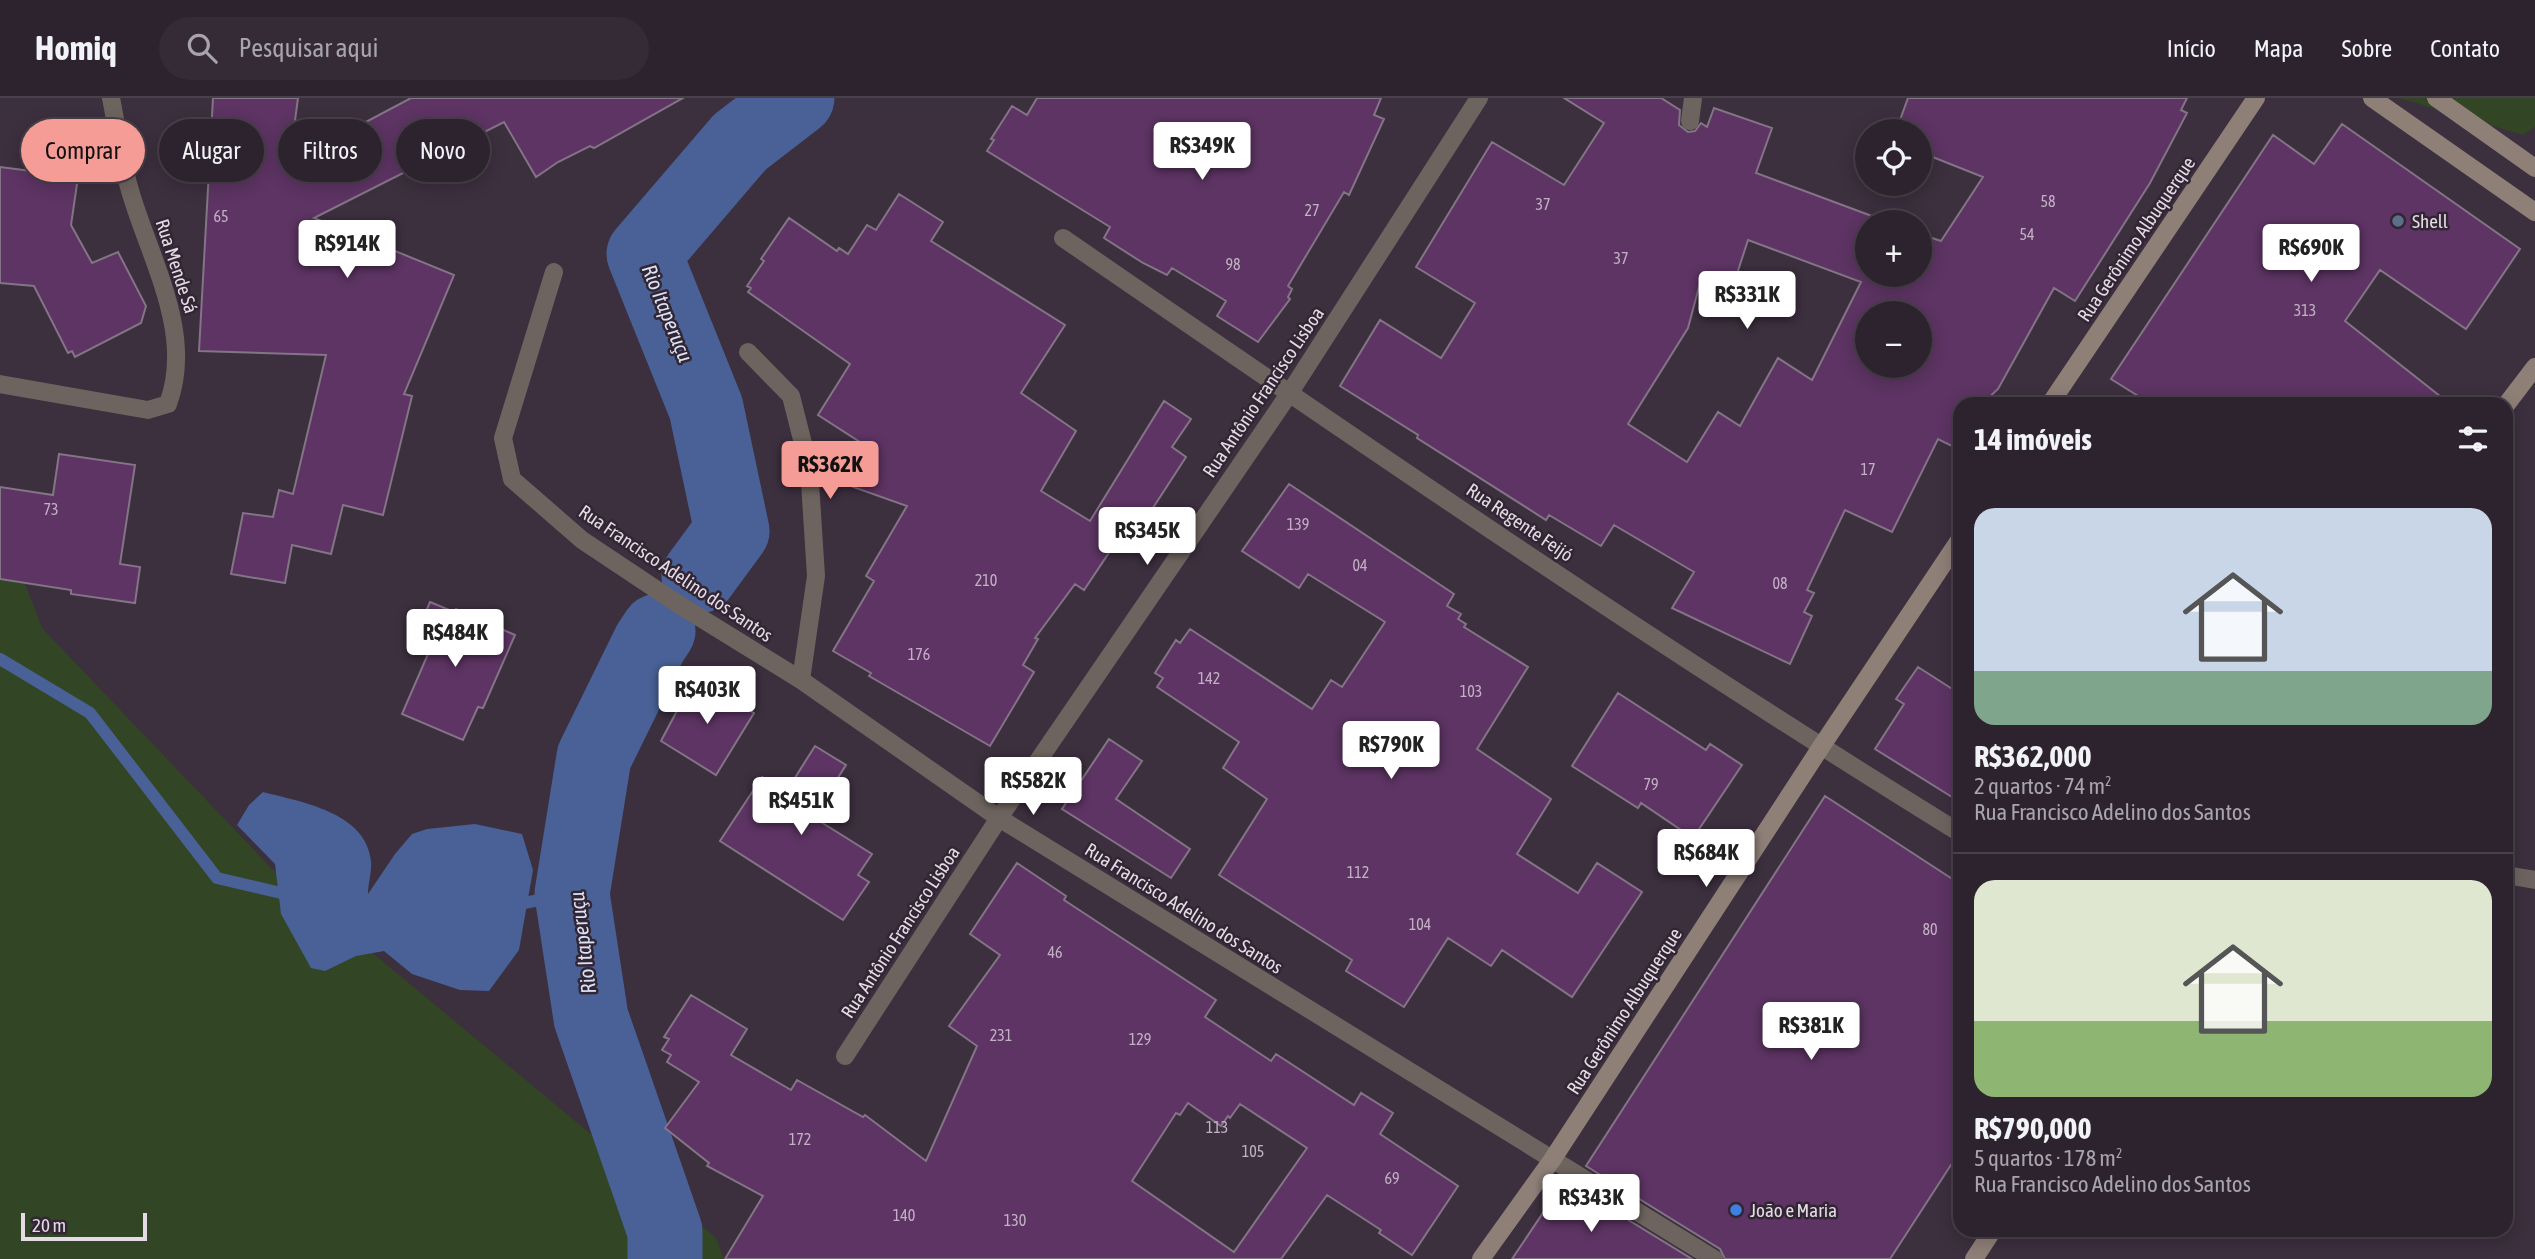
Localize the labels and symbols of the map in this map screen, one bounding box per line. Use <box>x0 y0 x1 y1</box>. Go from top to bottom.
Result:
pin: R$349K <box>1145 122 1259 182</box>
street label: Rua Gerônimo Albuquerque <box>2073 152 2199 326</box>
house number: 58 <box>2040 192 2056 210</box>
house number: 37 <box>1535 195 1551 213</box>
house number: 27 <box>1304 201 1320 219</box>
house number: 65 <box>213 207 229 225</box>
place label: Shell <box>2412 210 2448 232</box>
marker: Shell <box>2390 213 2406 229</box>
street label: Rua Mende Sá <box>151 216 203 316</box>
pin: R$914K <box>290 220 404 280</box>
house number: 54 <box>2019 225 2035 243</box>
pin: R$690K <box>2254 225 2368 284</box>
house number: 37 <box>1613 249 1629 267</box>
house number: 98 <box>1225 255 1241 273</box>
water label: Rio Itaperuçu <box>638 261 698 365</box>
pin: R$331K <box>1690 272 1804 331</box>
house number: 313 <box>2294 301 2316 319</box>
street label: Rua Antônio Francisco Lisboa <box>1198 303 1328 481</box>
pin: R$362K <box>773 442 887 501</box>
house number: 17 <box>1860 460 1876 478</box>
street label: Rua Regente Feijó <box>1462 478 1578 566</box>
house number: 73 <box>43 500 59 518</box>
street label: Rua Francisco Adelino dos Santos <box>575 500 777 646</box>
pin: R$345K <box>1090 508 1204 567</box>
house number: 139 <box>1287 515 1309 533</box>
house number: 04 <box>1352 556 1368 574</box>
house number: 210 <box>975 571 997 589</box>
house number: 08 <box>1772 574 1788 592</box>
pin: R$484K <box>398 610 512 669</box>
house number: 176 <box>908 645 930 663</box>
pin: R$403K <box>650 666 764 726</box>
house number: 142 <box>1198 669 1220 687</box>
house number: 103 <box>1460 682 1482 700</box>
pin: R$790K <box>1334 722 1448 781</box>
pin: R$582K <box>976 758 1090 817</box>
house number: 79 <box>1643 775 1659 793</box>
pin: R$451K <box>744 778 858 837</box>
pin: R$684K <box>1649 830 1763 889</box>
street label: Rua Francisco Adelino dos Santos <box>1081 838 1287 978</box>
street label: Rua Antônio Francisco Lisboa <box>836 842 964 1022</box>
house number: 112 <box>1347 863 1369 881</box>
water label: Rio Itaperuçu <box>564 891 600 995</box>
house number: 104 <box>1409 915 1431 933</box>
house number: 80 <box>1922 920 1938 938</box>
street label: Rua Gerônimo Albuquerque <box>1562 924 1686 1098</box>
house number: 46 <box>1047 943 1063 961</box>
pin: R$381K <box>1754 1002 1868 1062</box>
house number: 231 <box>990 1026 1012 1044</box>
house number: 129 <box>1129 1030 1151 1048</box>
house number: 113 <box>1206 1118 1228 1136</box>
house number: 172 <box>789 1130 811 1148</box>
house number: 105 <box>1242 1142 1264 1160</box>
house number: 69 <box>1384 1169 1400 1187</box>
pin: R$343K <box>1534 1174 1648 1234</box>
place label: João e Maria <box>1750 1199 1837 1221</box>
marker: João e Maria <box>1728 1202 1744 1218</box>
house number: 140 <box>893 1206 915 1224</box>
scale bar <box>21 1210 147 1242</box>
house number: 130 <box>1004 1211 1026 1229</box>

